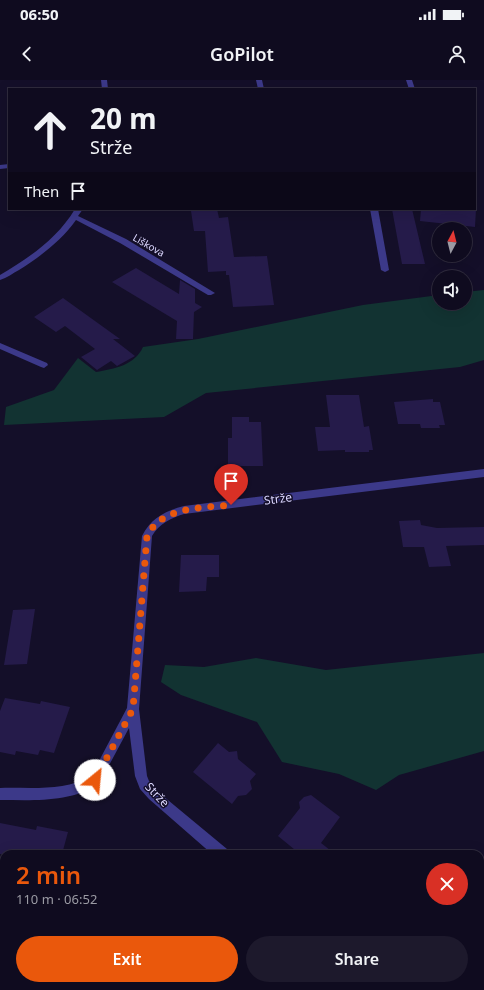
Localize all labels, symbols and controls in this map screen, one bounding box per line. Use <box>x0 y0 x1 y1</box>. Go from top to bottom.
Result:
text: 06:50 <box>20 4 59 24</box>
text: GoPilot <box>210 42 274 66</box>
icon: back <box>16 43 38 65</box>
icon: person <box>446 43 468 65</box>
text: 20 m <box>90 99 157 137</box>
icon: ahead <box>24 104 76 156</box>
text: Strže <box>90 135 132 159</box>
icon: arrive <box>67 180 89 202</box>
text: Then <box>24 181 59 201</box>
north arrow <box>432 222 472 262</box>
map controls <box>432 222 472 310</box>
street label: Liškova <box>131 230 167 260</box>
button: sound <box>432 270 472 310</box>
pin <box>214 464 248 505</box>
icon: arrive <box>220 470 242 492</box>
street label: Strže <box>263 488 293 509</box>
position arrow <box>74 759 116 801</box>
street label: Strže <box>141 779 173 811</box>
text: 2 min <box>16 858 81 891</box>
button: close <box>426 863 468 905</box>
text: 110 m · 06:52 <box>16 890 97 908</box>
button: Exit <box>16 936 238 982</box>
button: Share <box>246 936 468 982</box>

